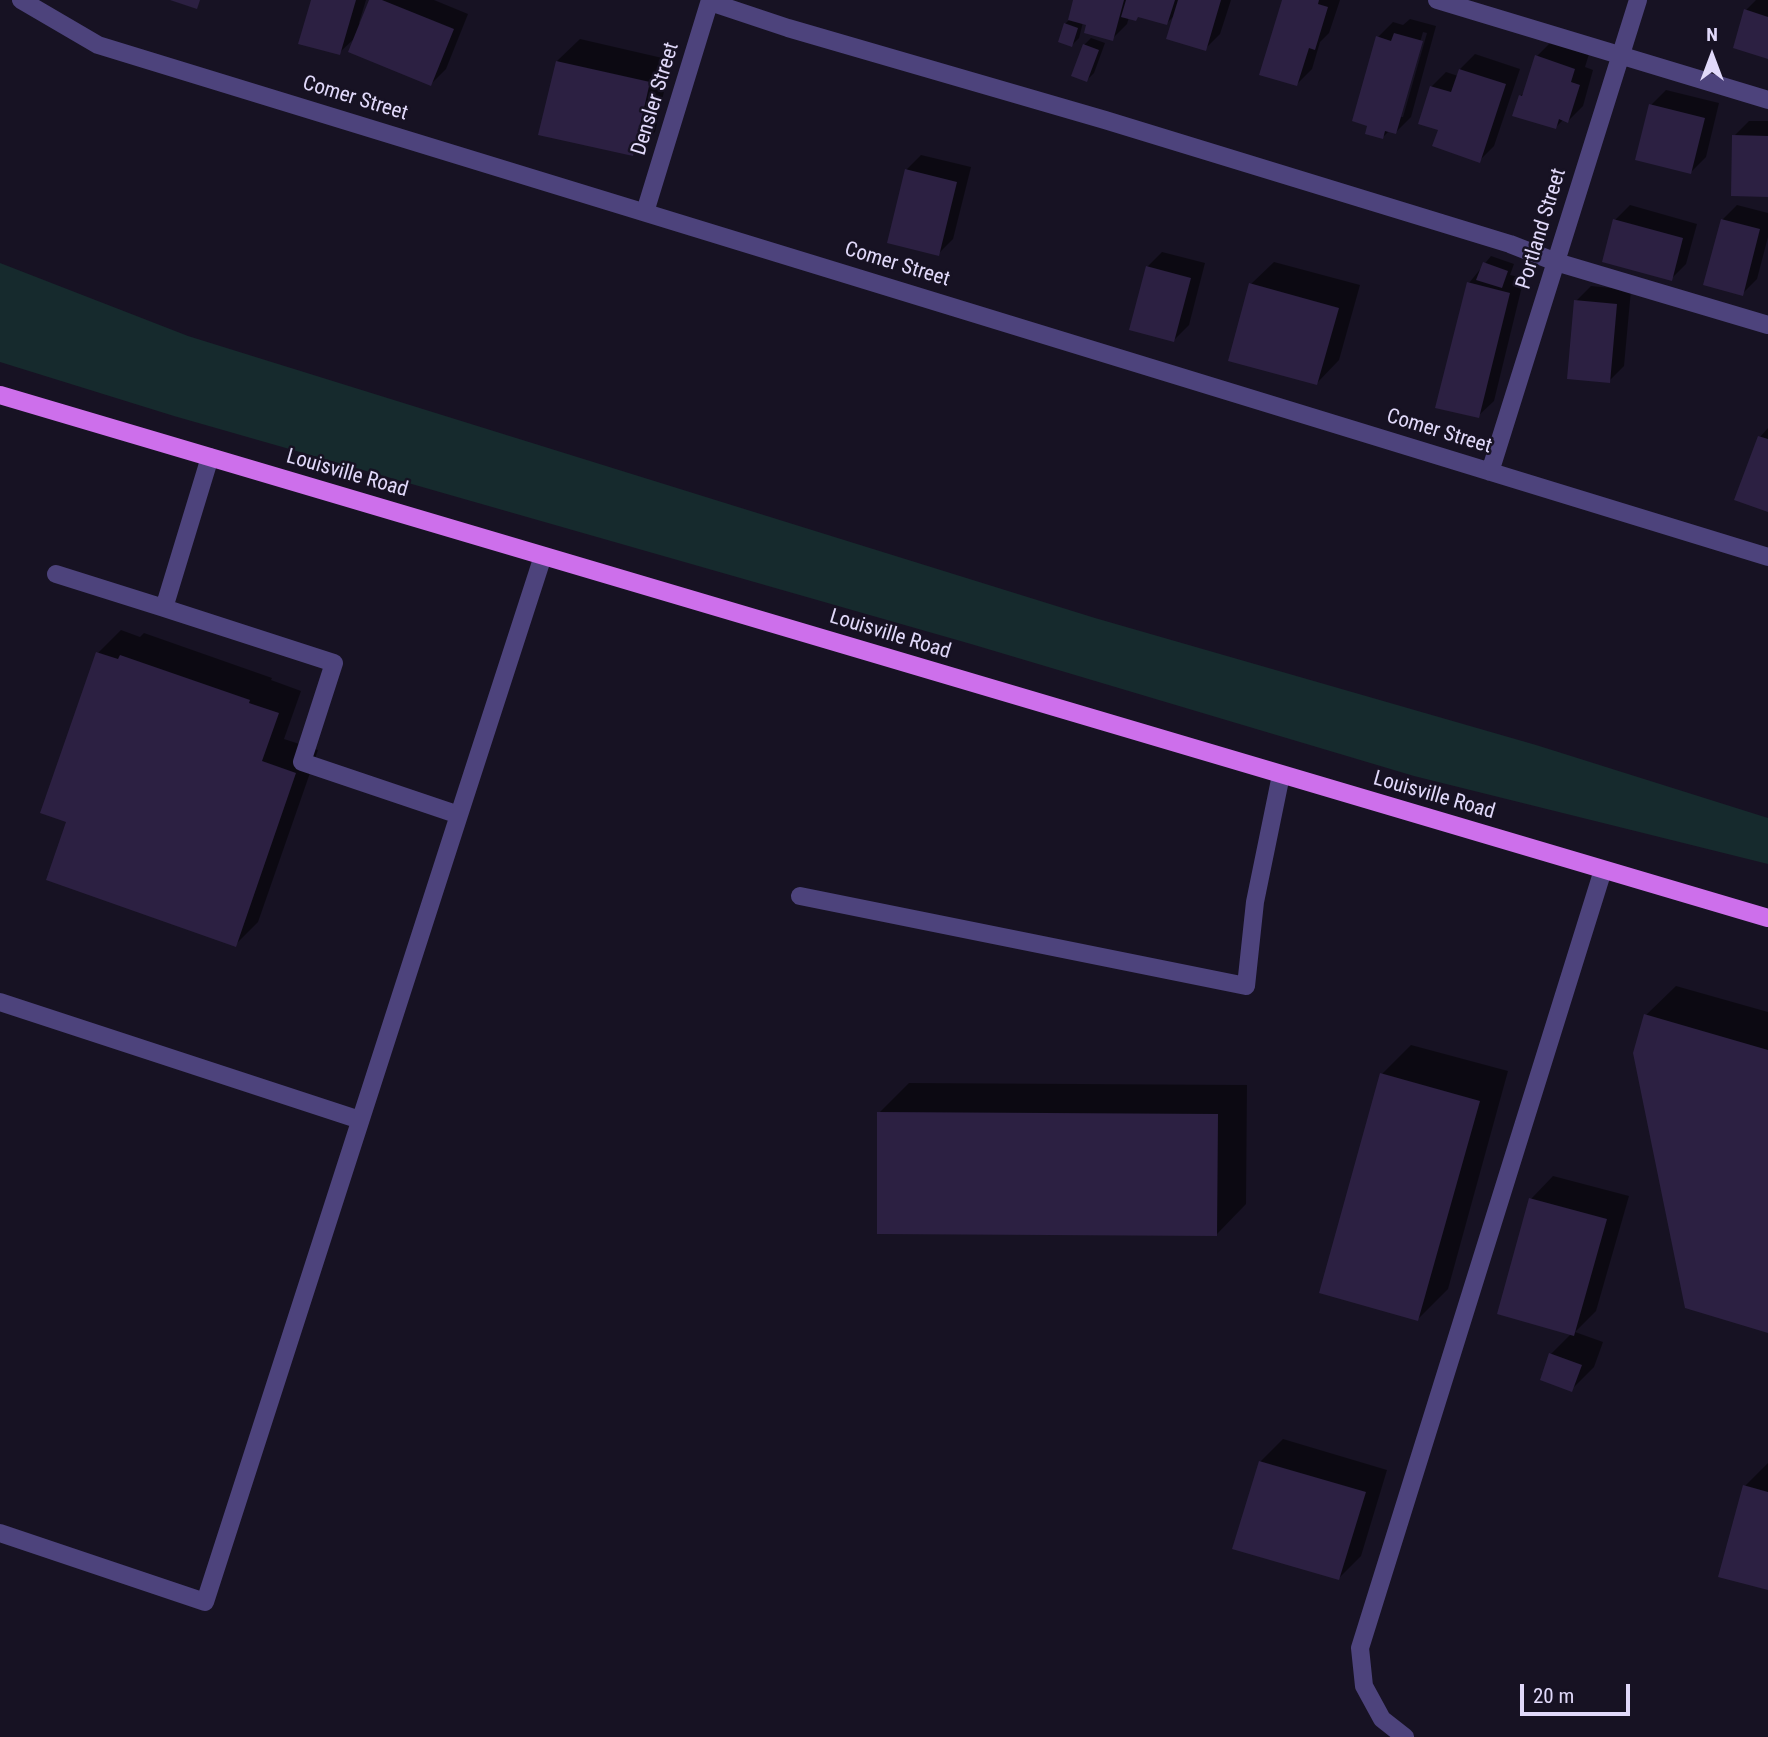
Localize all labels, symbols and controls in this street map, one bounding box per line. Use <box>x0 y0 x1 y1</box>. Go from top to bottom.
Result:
north arrow <box>1677 21 1747 91</box>
text: N <box>1706 23 1718 46</box>
street label: Densler Street <box>627 40 685 158</box>
street label: Comer Street <box>299 71 411 127</box>
street label: Portland Street <box>1512 166 1572 292</box>
street label: Comer Street <box>841 237 953 293</box>
street label: Comer Street <box>1383 404 1495 460</box>
street label: Louisville Road <box>283 445 411 503</box>
street label: Louisville Road <box>826 605 954 665</box>
street label: Louisville Road <box>1370 767 1498 825</box>
scale bar <box>1523 1670 1633 1714</box>
text: 20 m <box>1533 1684 1574 1708</box>

